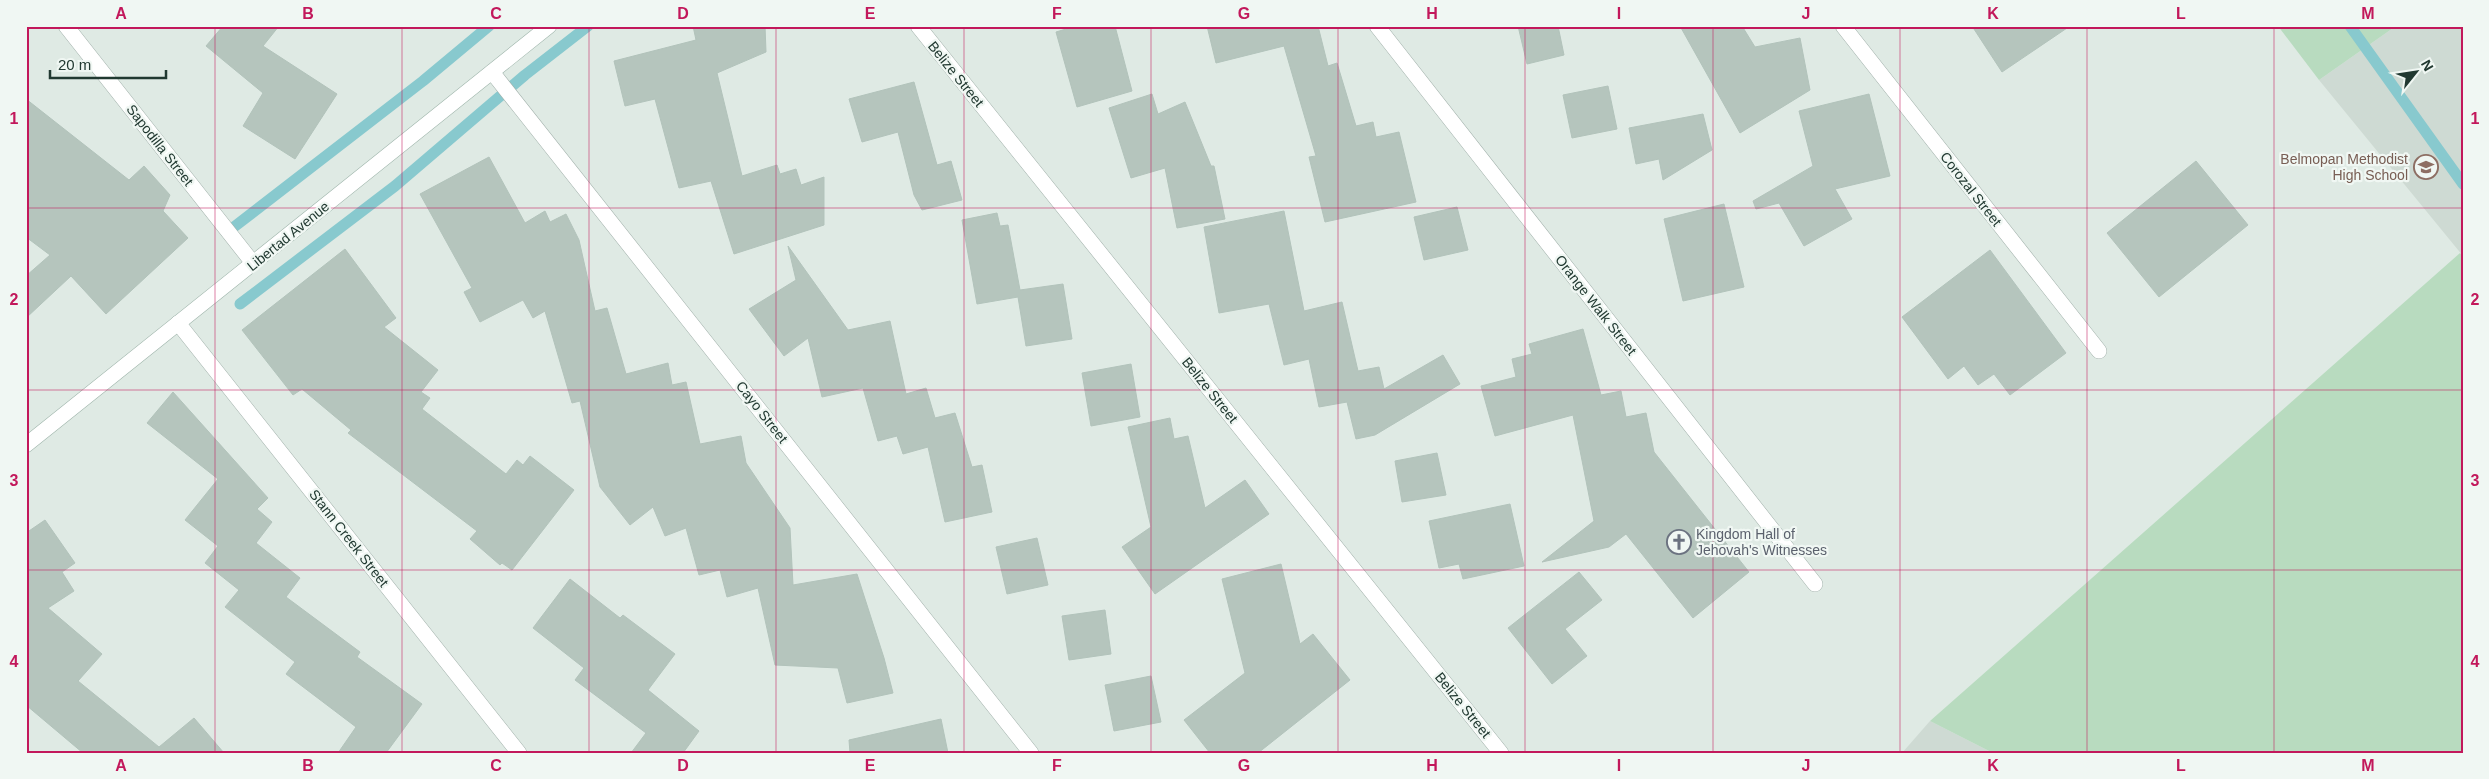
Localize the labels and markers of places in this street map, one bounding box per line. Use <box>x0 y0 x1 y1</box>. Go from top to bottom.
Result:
place label: Belmopan Methodist High School <box>2280 151 2408 183</box>
school or university icon: Belmopan Methodist High School <box>2413 154 2439 180</box>
place label: Kingdom Hall of Jehovah's Witnesses <box>1696 526 1827 558</box>
church icon: Kingdom Hall of Jehovah's Witnesses <box>1666 529 1692 555</box>

